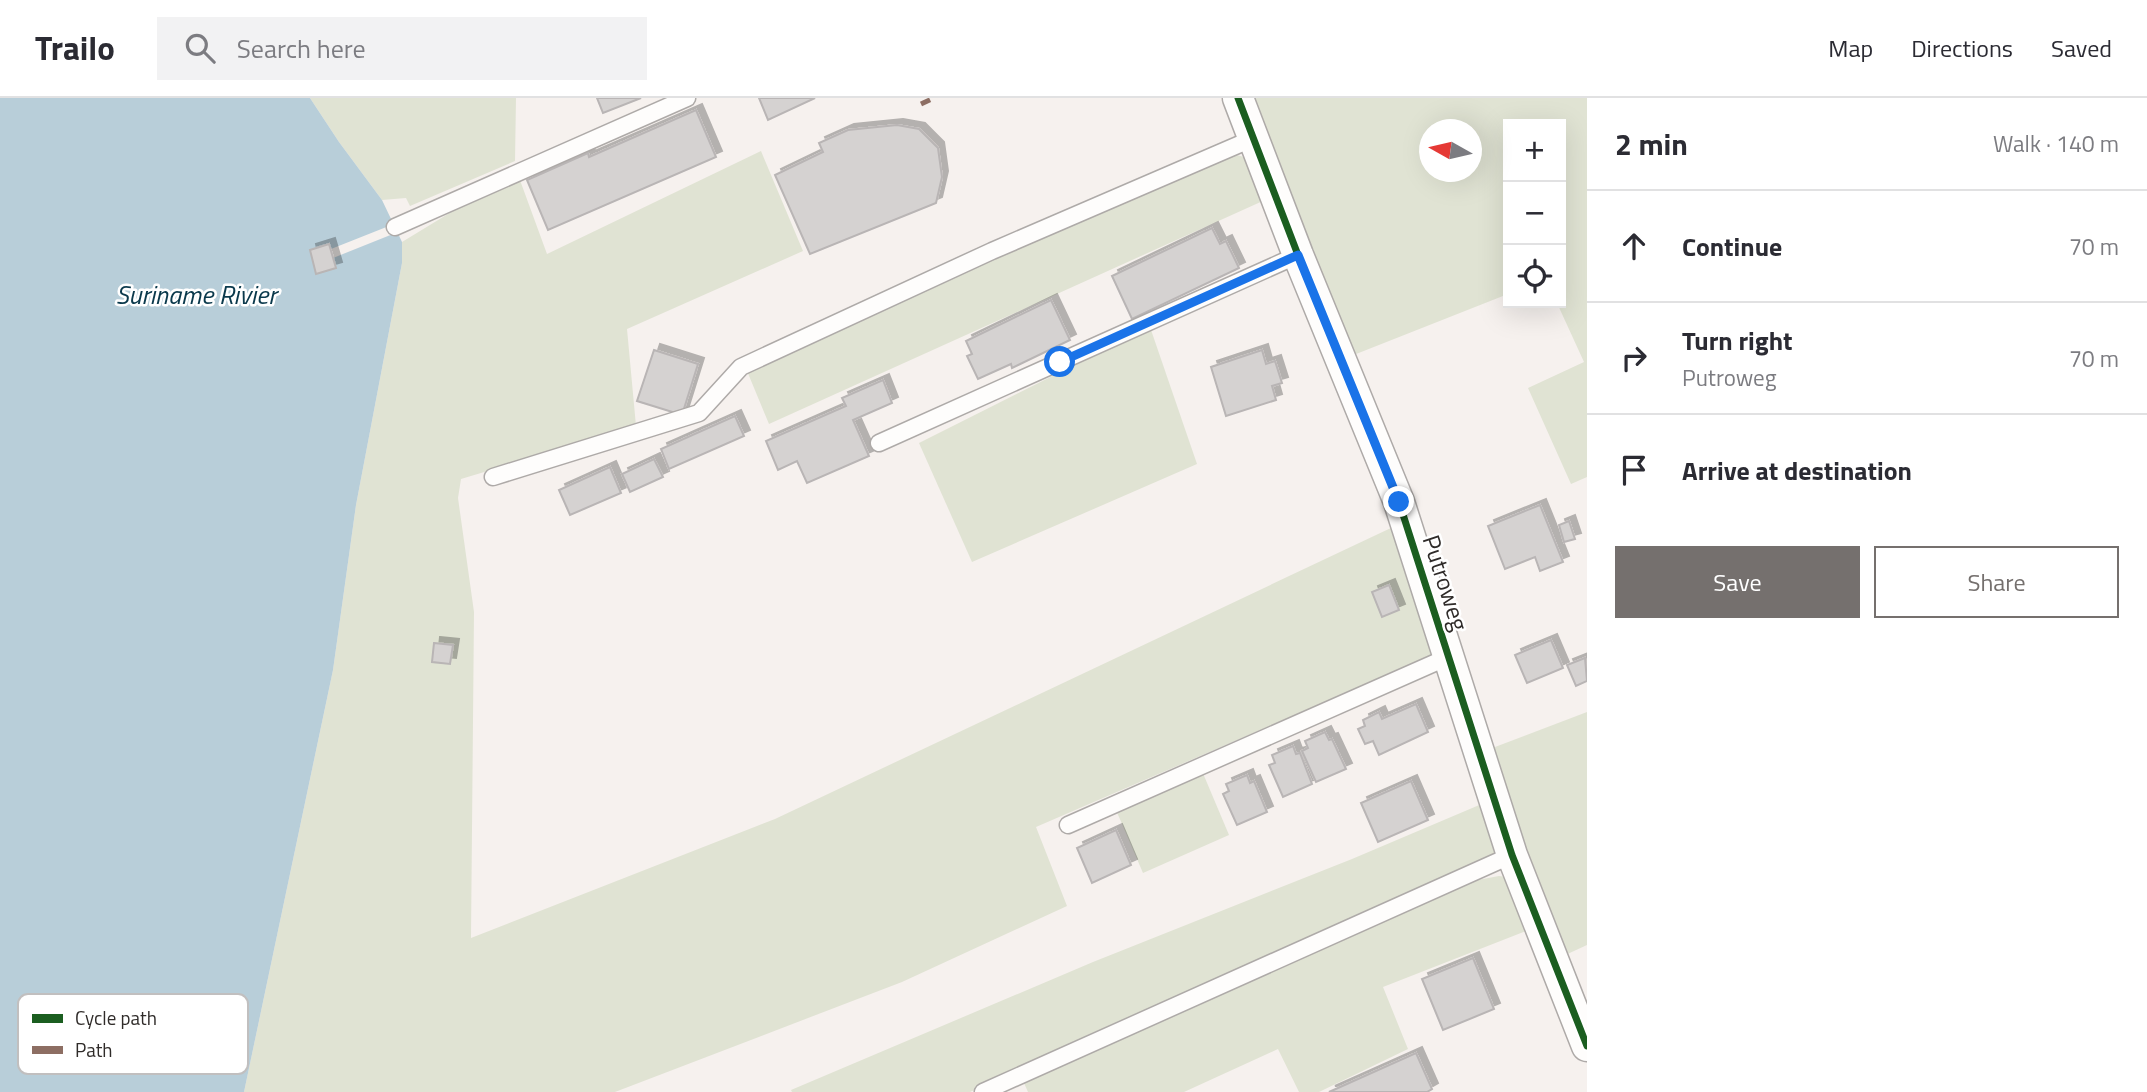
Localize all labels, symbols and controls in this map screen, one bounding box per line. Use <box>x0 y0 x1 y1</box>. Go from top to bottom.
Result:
search box <box>157 17 647 80</box>
text: Trailo <box>35 23 115 73</box>
icon: search <box>181 29 219 67</box>
text: Search here <box>237 29 366 68</box>
text: Map <box>1828 30 1873 66</box>
text: Directions <box>1911 30 2013 66</box>
text: Saved <box>2051 30 2112 66</box>
north arrow <box>1419 119 1482 182</box>
map controls <box>1503 119 1566 308</box>
button: + <box>1503 119 1566 182</box>
text: 2 min <box>1615 121 1688 167</box>
text: Walk · 140 m <box>1993 126 2119 161</box>
button: − <box>1503 182 1566 245</box>
icon: ahead <box>1615 227 1653 265</box>
text: Continue <box>1682 227 1782 266</box>
text: 70 m <box>2069 229 2119 264</box>
button: locate <box>1503 245 1566 308</box>
water label: Suriname Rivier <box>116 275 279 314</box>
text: Turn right <box>1682 321 1793 360</box>
icon: right <box>1615 339 1653 377</box>
text: 70 m <box>2069 341 2119 376</box>
route start <box>1044 346 1075 377</box>
text: Putroweg <box>1682 360 1777 395</box>
icon: arrive <box>1615 451 1653 489</box>
text: Arrive at destination <box>1682 451 1912 490</box>
route end <box>1383 486 1414 517</box>
street label: Putroweg <box>1414 530 1478 635</box>
button: Save <box>1615 546 1860 618</box>
button: Share <box>1874 546 2119 618</box>
legend <box>18 994 248 1074</box>
text: Cycle path <box>75 1003 157 1032</box>
text: Path <box>75 1035 113 1064</box>

